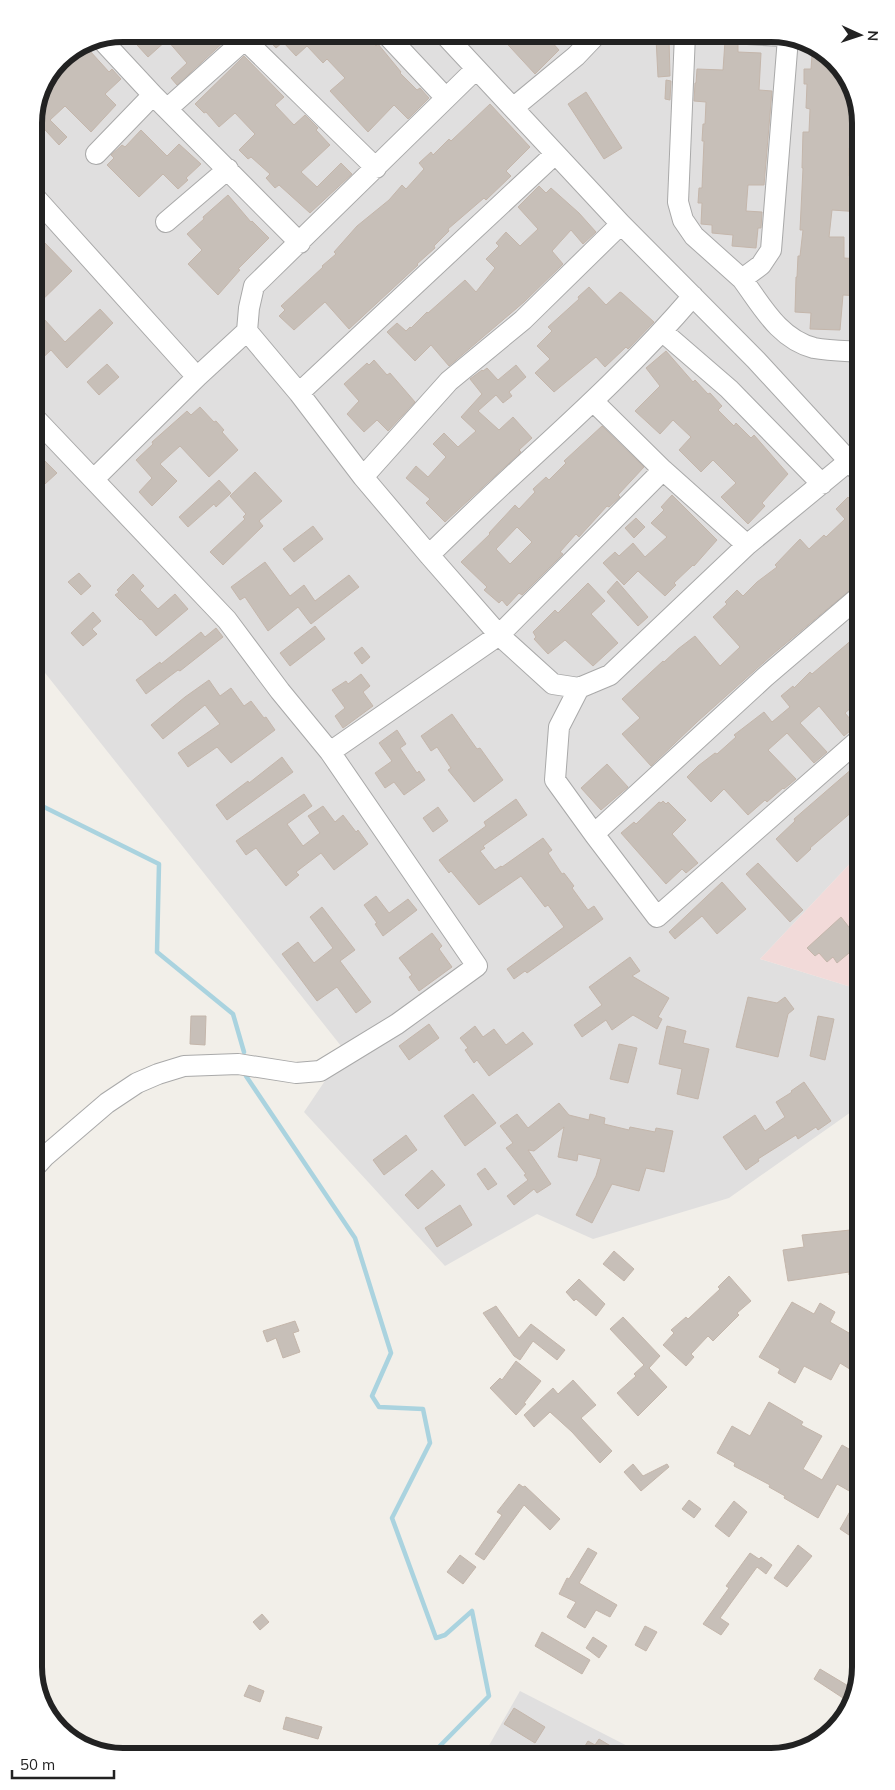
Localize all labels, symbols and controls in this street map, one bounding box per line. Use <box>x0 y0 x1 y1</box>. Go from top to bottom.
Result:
north arrow <box>835 10 885 60</box>
text: N <box>864 30 882 41</box>
scale bar <box>12 1748 115 1780</box>
text: 50 m <box>20 1755 55 1774</box>

